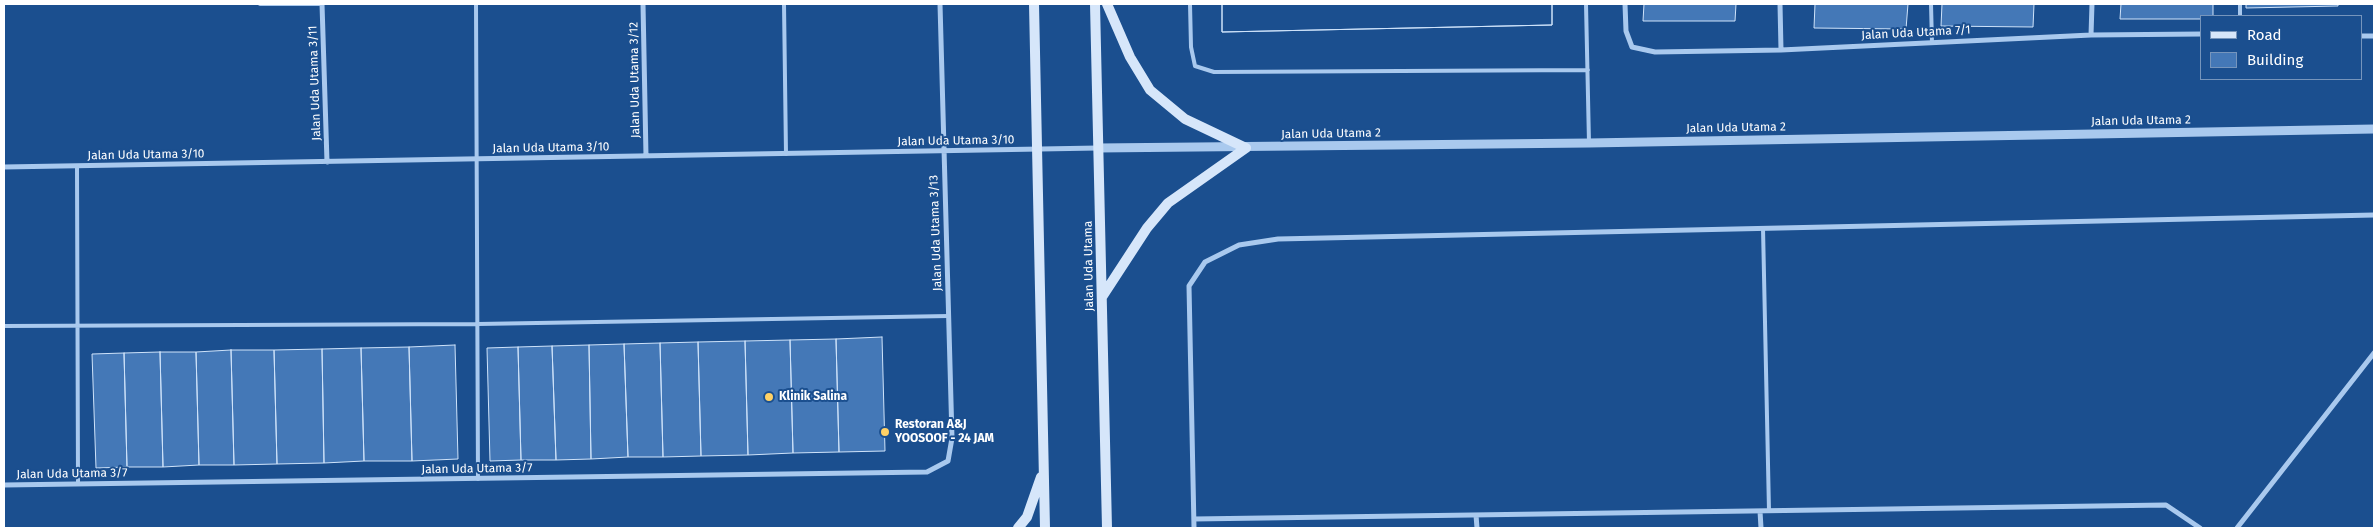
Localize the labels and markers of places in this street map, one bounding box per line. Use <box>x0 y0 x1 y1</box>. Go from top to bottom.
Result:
place label: Klinik Salina <box>779 390 847 404</box>
marker: Klinik Salina <box>763 391 775 403</box>
place label: Restoran A&J YOOSOOF - 24 JAM <box>895 418 994 446</box>
marker: Restoran A&J YOOSOOF - 24 JAM <box>879 426 891 438</box>

